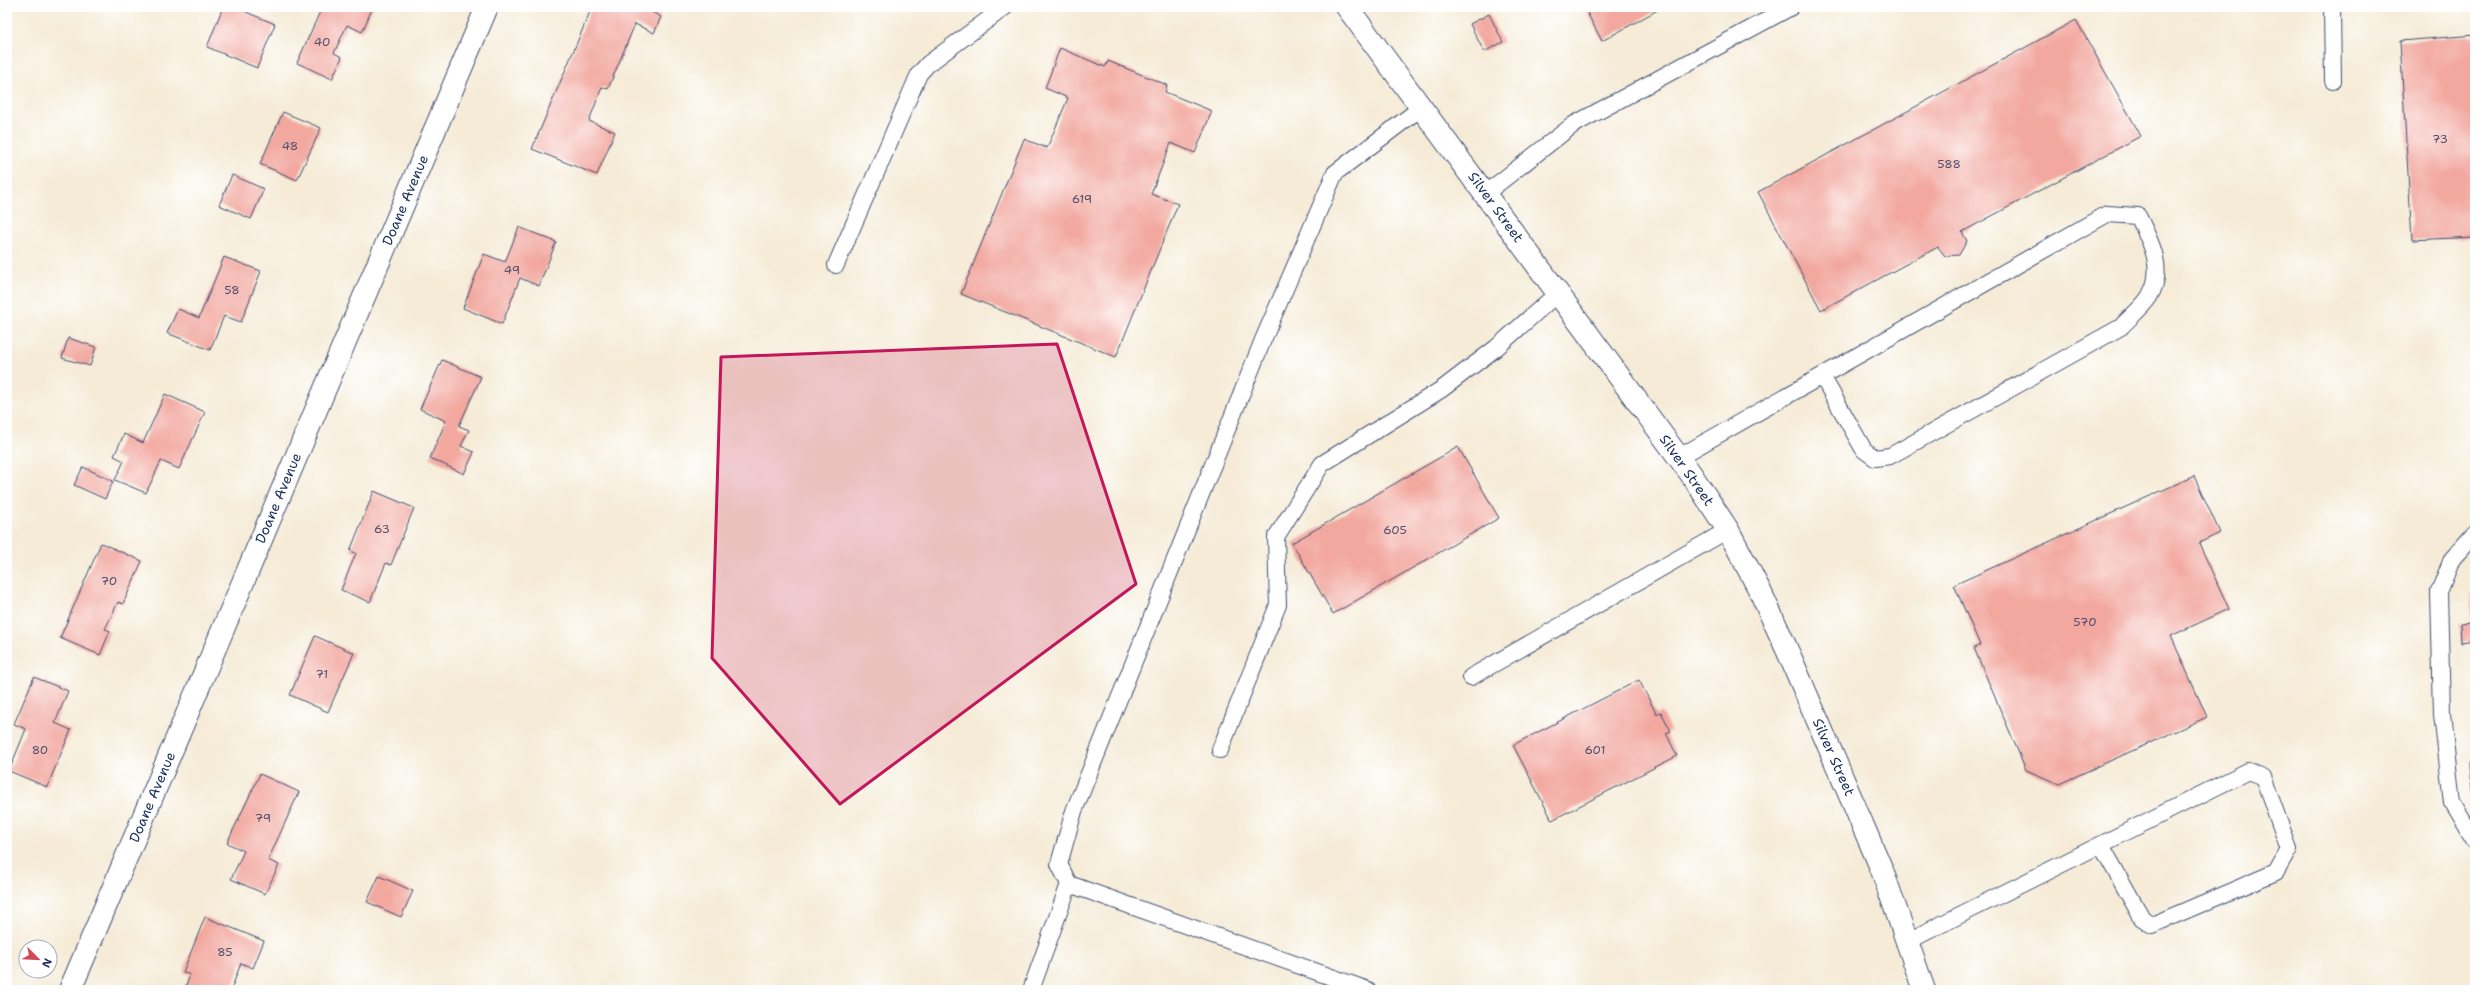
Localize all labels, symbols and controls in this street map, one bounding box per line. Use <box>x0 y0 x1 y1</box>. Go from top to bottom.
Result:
house number: 40 <box>314 34 330 50</box>
house number: 73 <box>2432 131 2448 147</box>
house number: 48 <box>282 138 298 154</box>
street label: Doane Avenue <box>378 152 432 248</box>
house number: 588 <box>1937 156 1961 172</box>
street label: Silver Street <box>1464 168 1528 246</box>
house number: 619 <box>1072 191 1092 207</box>
house number: 49 <box>504 262 520 278</box>
house number: 58 <box>224 282 240 298</box>
street label: Silver Street <box>1656 431 1718 509</box>
street label: Doane Avenue <box>251 450 305 546</box>
house number: 63 <box>374 521 390 537</box>
house number: 605 <box>1383 522 1407 538</box>
house number: 70 <box>101 573 117 589</box>
house number: 570 <box>2073 614 2097 630</box>
house number: 71 <box>316 666 328 682</box>
street label: Silver Street <box>1809 715 1859 799</box>
house number: 80 <box>32 742 48 758</box>
house number: 601 <box>1584 742 1606 758</box>
street label: Doane Avenue <box>125 749 179 845</box>
house number: 79 <box>255 810 271 826</box>
north arrow <box>18 939 58 979</box>
house number: 85 <box>217 944 233 960</box>
text: N <box>38 956 55 970</box>

